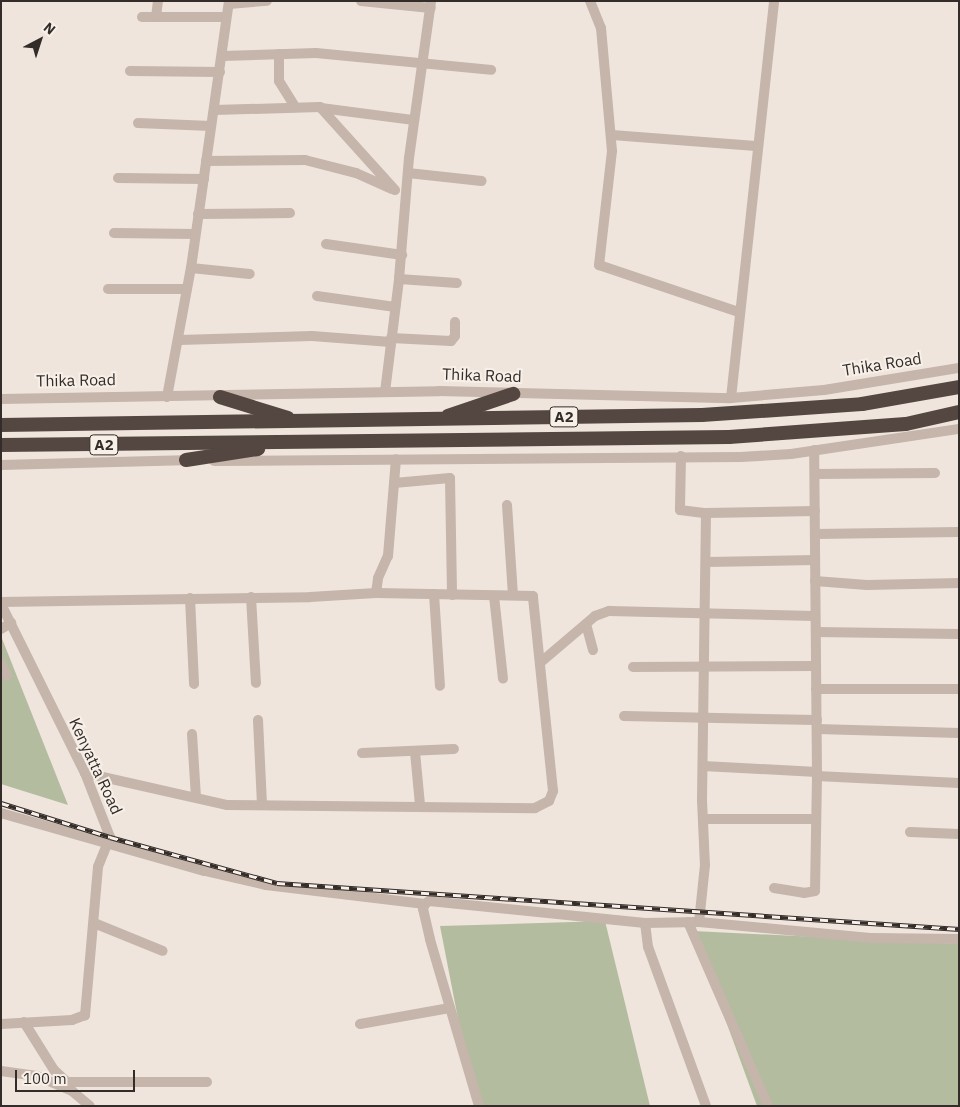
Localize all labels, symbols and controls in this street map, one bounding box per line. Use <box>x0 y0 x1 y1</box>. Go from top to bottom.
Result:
north arrow <box>15 15 65 65</box>
text: N <box>40 18 59 39</box>
street label: Thika Road <box>841 348 923 380</box>
street label: Thika Road <box>442 364 522 386</box>
street label: Thika Road <box>36 370 116 390</box>
road number: A2 <box>549 404 579 430</box>
road number: A2 <box>89 432 119 458</box>
street label: Kenyatta Road <box>65 715 127 817</box>
scale bar <box>18 1060 138 1092</box>
text: 100 m <box>23 1069 67 1088</box>

